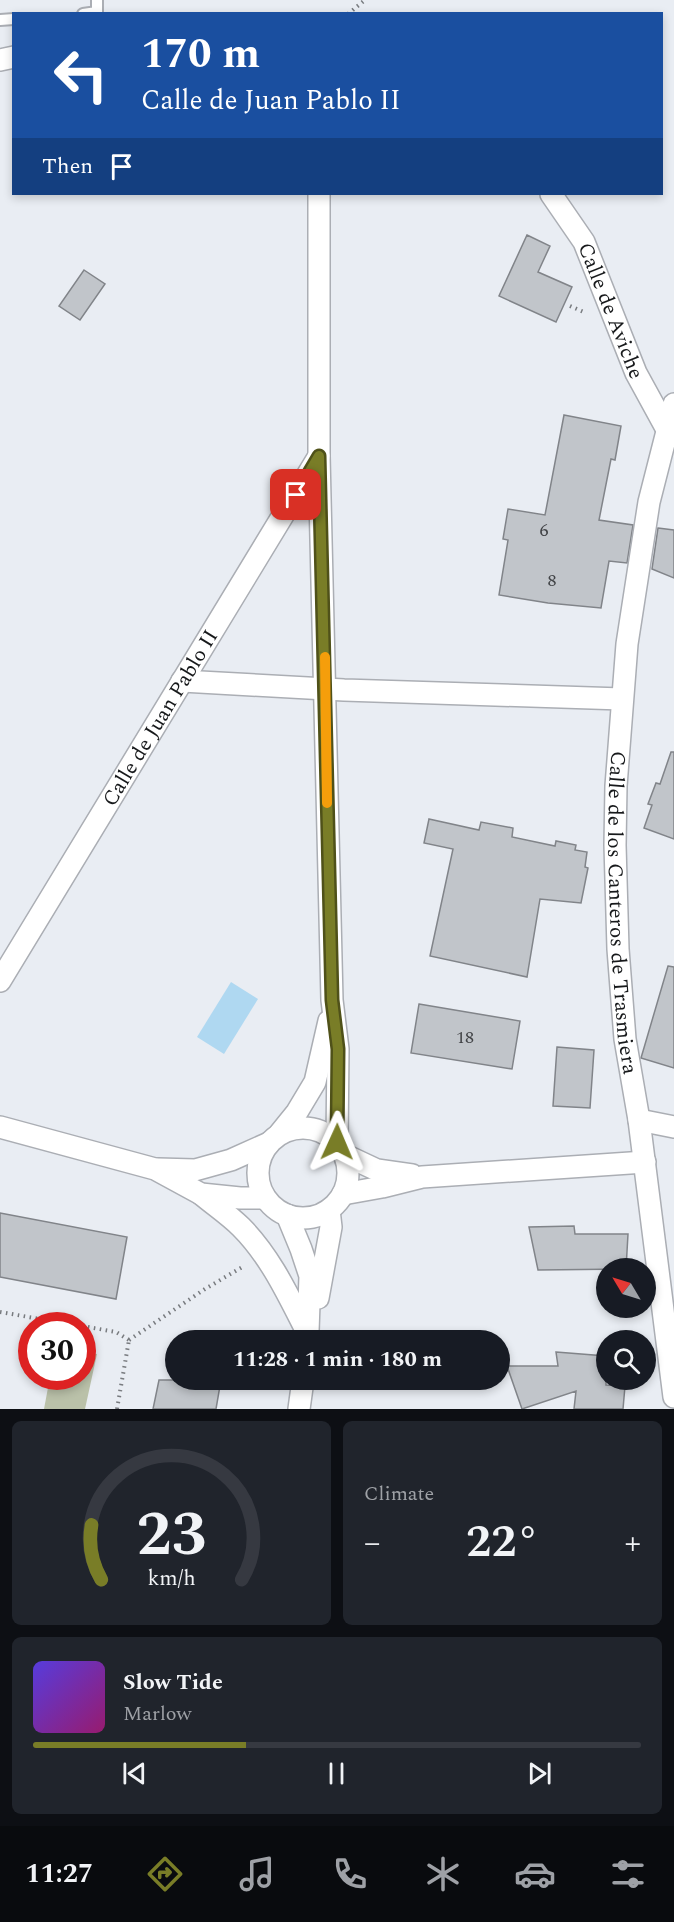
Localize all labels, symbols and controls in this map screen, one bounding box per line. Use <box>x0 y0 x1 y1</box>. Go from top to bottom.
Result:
text: 170 m <box>141 23 260 86</box>
icon: left <box>42 36 120 114</box>
text: Calle de Juan Pablo II <box>141 80 401 122</box>
text: Then <box>42 150 93 183</box>
icon: arrive <box>105 150 138 183</box>
street label: Calle de Aviche <box>569 238 652 384</box>
pin <box>270 469 321 520</box>
icon: arrive <box>279 478 312 511</box>
house number: 6 <box>540 517 549 544</box>
house number: 8 <box>548 567 557 594</box>
street label: Calle de Juan Pablo II <box>95 624 227 813</box>
street label: Calle de los Canteros de Trasmiera <box>598 750 646 1077</box>
house number: 18 <box>456 1024 474 1051</box>
position arrow <box>305 1110 369 1174</box>
north arrow <box>596 1258 656 1318</box>
map controls <box>596 1258 656 1390</box>
speed limit sign: 30 <box>18 1312 96 1390</box>
button: search <box>596 1330 656 1390</box>
text: 11:28 · 1 min · 180 m <box>233 1343 442 1376</box>
text: Climate <box>364 1479 434 1509</box>
text: 23 <box>136 1488 207 1583</box>
text: 22° <box>466 1508 539 1577</box>
text: − <box>364 1518 381 1568</box>
text: + <box>625 1518 641 1568</box>
text: km/h <box>147 1562 196 1595</box>
text: Slow Tide <box>123 1666 223 1699</box>
text: Marlow <box>123 1699 192 1729</box>
icon: previous <box>118 1757 151 1790</box>
icon: pause <box>320 1757 353 1790</box>
icon: next <box>523 1757 556 1790</box>
text: 11:27 <box>25 1853 93 1895</box>
icon: directions <box>144 1853 186 1895</box>
icon: music <box>236 1853 278 1895</box>
icon: phone <box>329 1853 371 1895</box>
icon: climate <box>422 1853 464 1895</box>
icon: car <box>514 1853 556 1895</box>
icon: filters <box>607 1853 649 1895</box>

